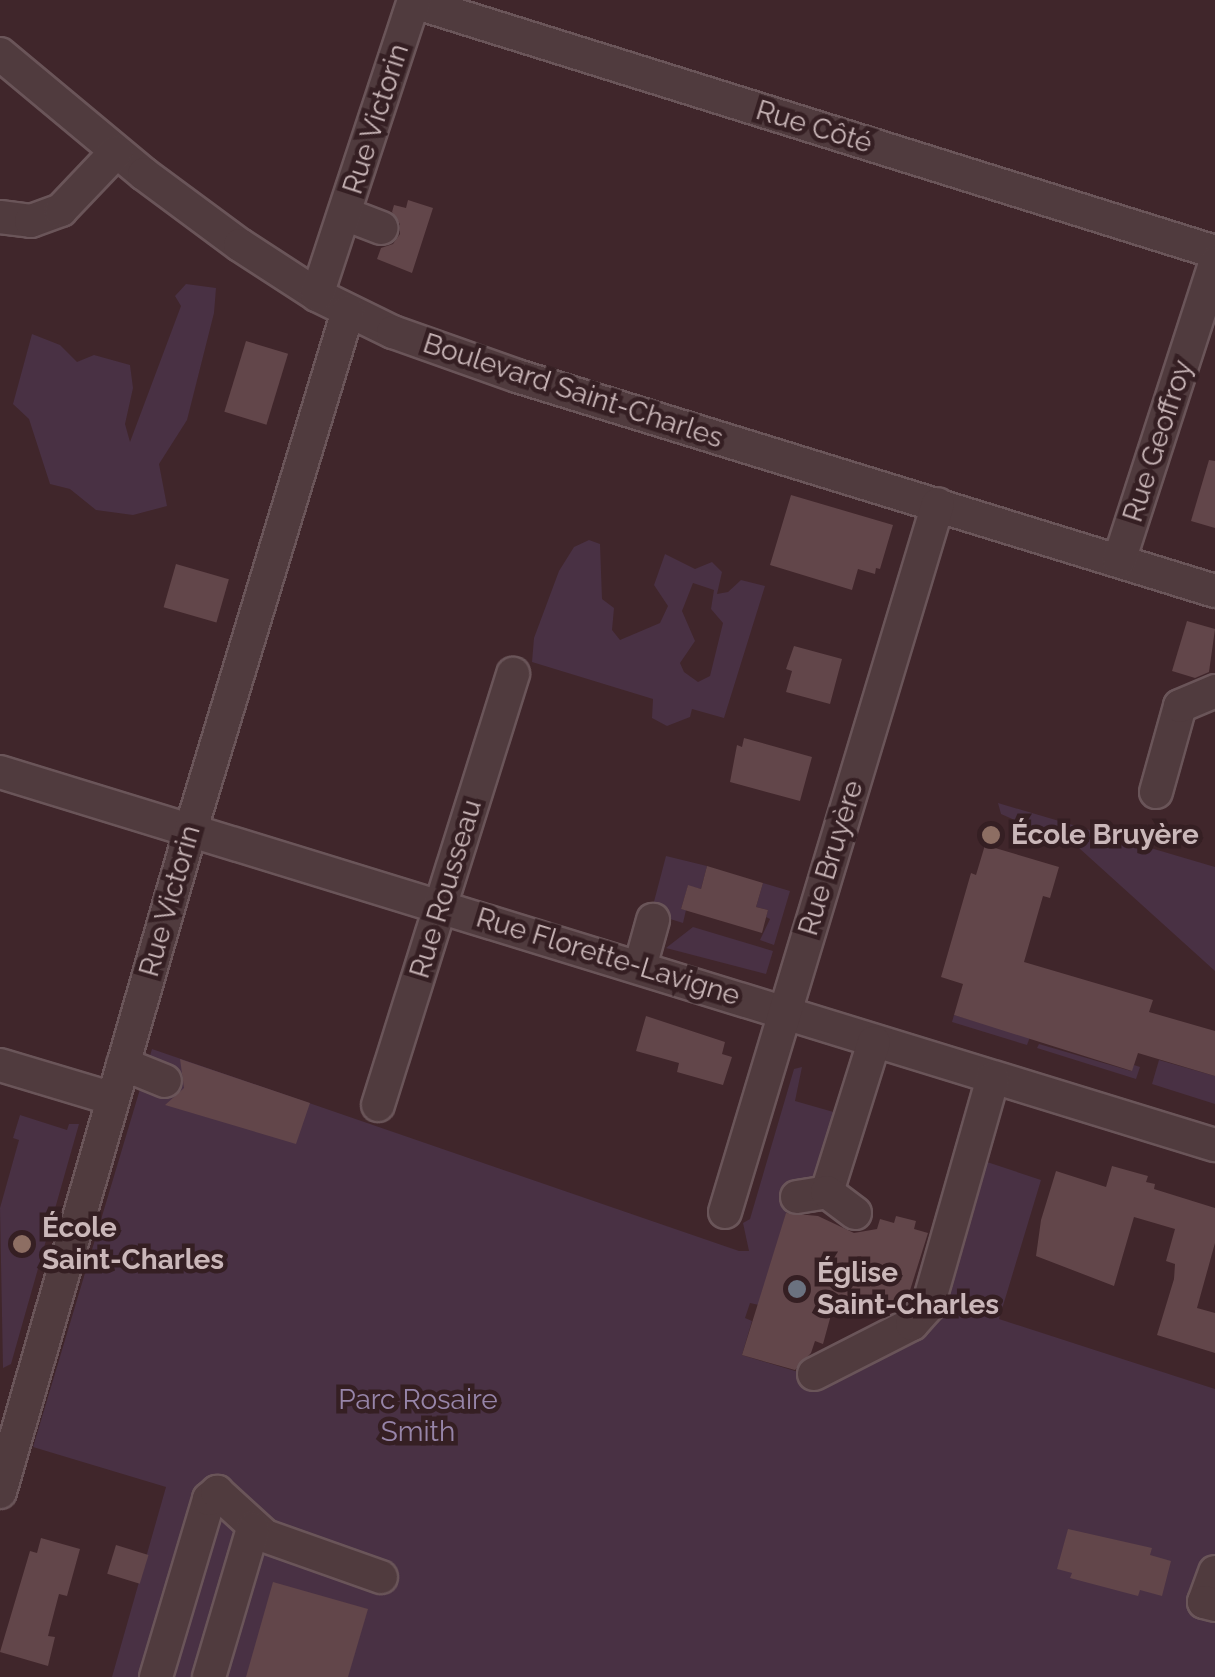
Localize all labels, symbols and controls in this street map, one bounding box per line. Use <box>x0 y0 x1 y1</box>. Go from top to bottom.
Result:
street label: Rue Victorin <box>336 39 416 199</box>
street label: Rue Côté <box>752 93 876 161</box>
street label: Boulevard Saint-Charles <box>419 327 727 455</box>
street label: Rue Geoffroy <box>1116 356 1200 526</box>
street label: Rue Bruyère <box>792 776 870 940</box>
street label: Rue Rousseau <box>403 796 489 982</box>
place label: École Bruyère <box>1011 818 1199 852</box>
street label: Rue Victorin <box>132 821 208 981</box>
marker: École Bruyère <box>980 824 1002 846</box>
street label: Rue Florette-Lavigne <box>472 901 744 1013</box>
place label: École Saint-Charles <box>42 1211 224 1277</box>
marker: École Saint-Charles <box>11 1233 33 1255</box>
place label: Église Saint-Charles <box>817 1256 999 1322</box>
marker: Église Saint-Charles <box>786 1278 808 1300</box>
park label: Parc Rosaire Smith <box>338 1383 498 1449</box>

